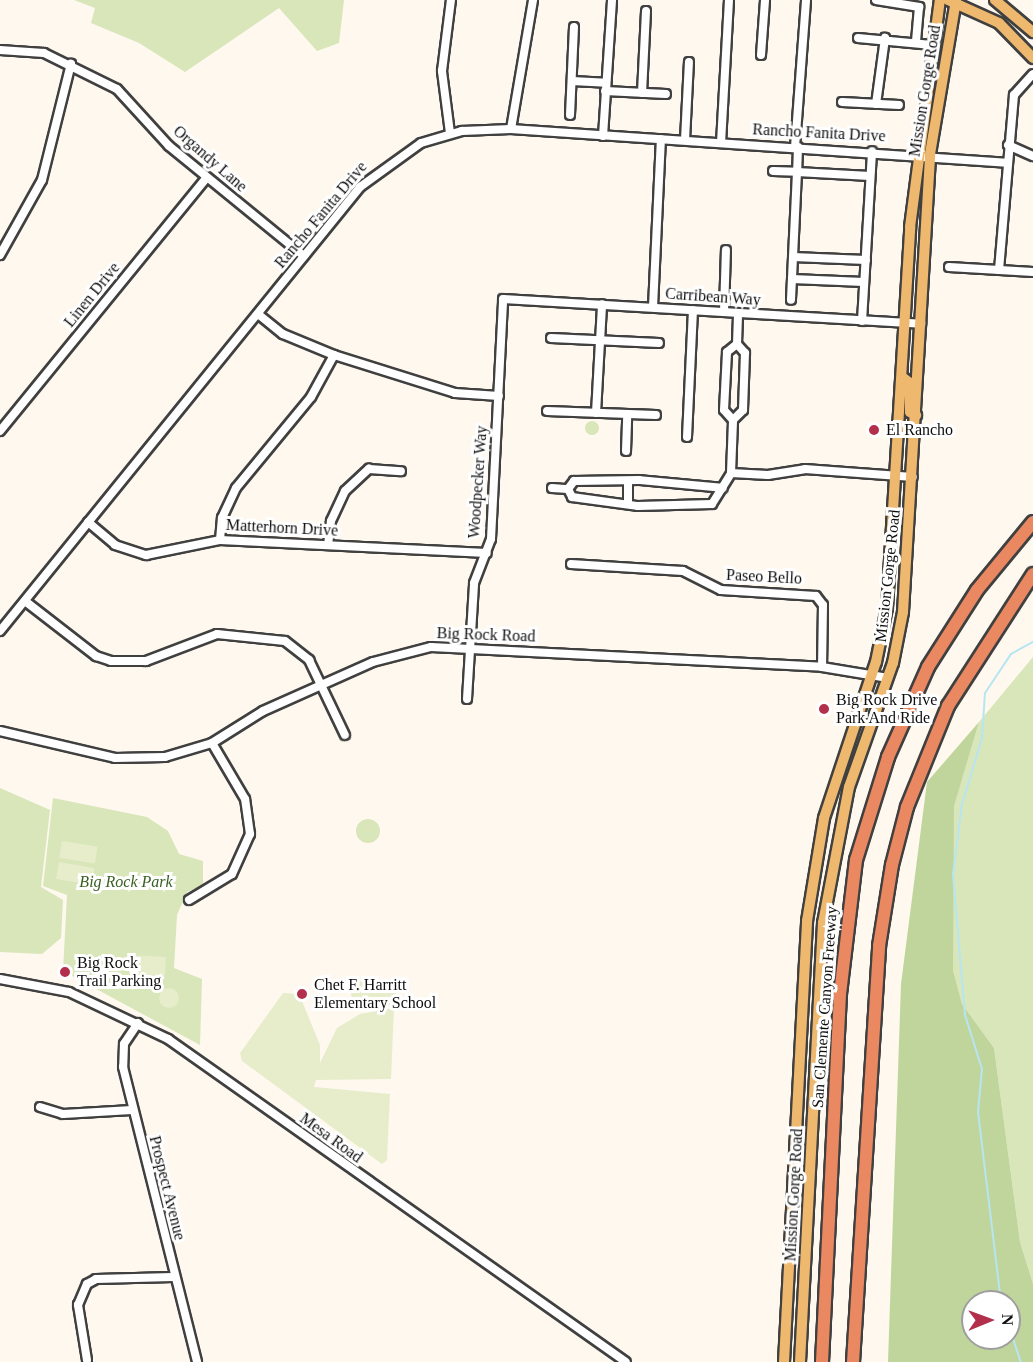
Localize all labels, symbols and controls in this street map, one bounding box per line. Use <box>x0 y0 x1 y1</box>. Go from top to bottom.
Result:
street label: Mission Gorge Road <box>905 24 945 158</box>
street label: Rancho Fanita Drive <box>752 120 886 146</box>
street label: Organdy Lane <box>169 122 251 196</box>
street label: Rancho Fanita Drive <box>271 158 371 272</box>
street label: Linen Drive <box>60 259 124 331</box>
street label: Carribean Way <box>664 284 762 310</box>
place label: El Rancho <box>886 420 953 440</box>
marker: El Rancho <box>867 423 881 437</box>
street label: Woodpecker Way <box>464 425 492 539</box>
street label: Mission Gorge Road <box>871 509 905 643</box>
street label: Matterhorn Drive <box>225 515 339 541</box>
street label: Paseo Bello <box>726 565 802 589</box>
street label: Big Rock Road <box>436 624 536 646</box>
place label: Big Rock Drive Park And Ride <box>836 690 937 728</box>
marker: Big Rock Drive Park And Ride <box>817 702 831 716</box>
park label: Big Rock Park <box>79 872 173 892</box>
street label: San Clemente Canyon Freeway <box>808 905 842 1109</box>
place label: Big Rock Trail Parking <box>77 953 161 991</box>
marker: Big Rock Trail Parking <box>58 965 72 979</box>
place label: Chet F. Harritt Elementary School <box>314 975 436 1013</box>
marker: Chet F. Harritt Elementary School <box>295 987 309 1001</box>
street label: Mesa Road <box>296 1109 366 1167</box>
street label: Mission Gorge Road <box>781 1128 807 1262</box>
street label: Prospect Avenue <box>145 1133 189 1243</box>
north arrow <box>961 1290 1021 1350</box>
text: N <box>999 1314 1016 1326</box>

